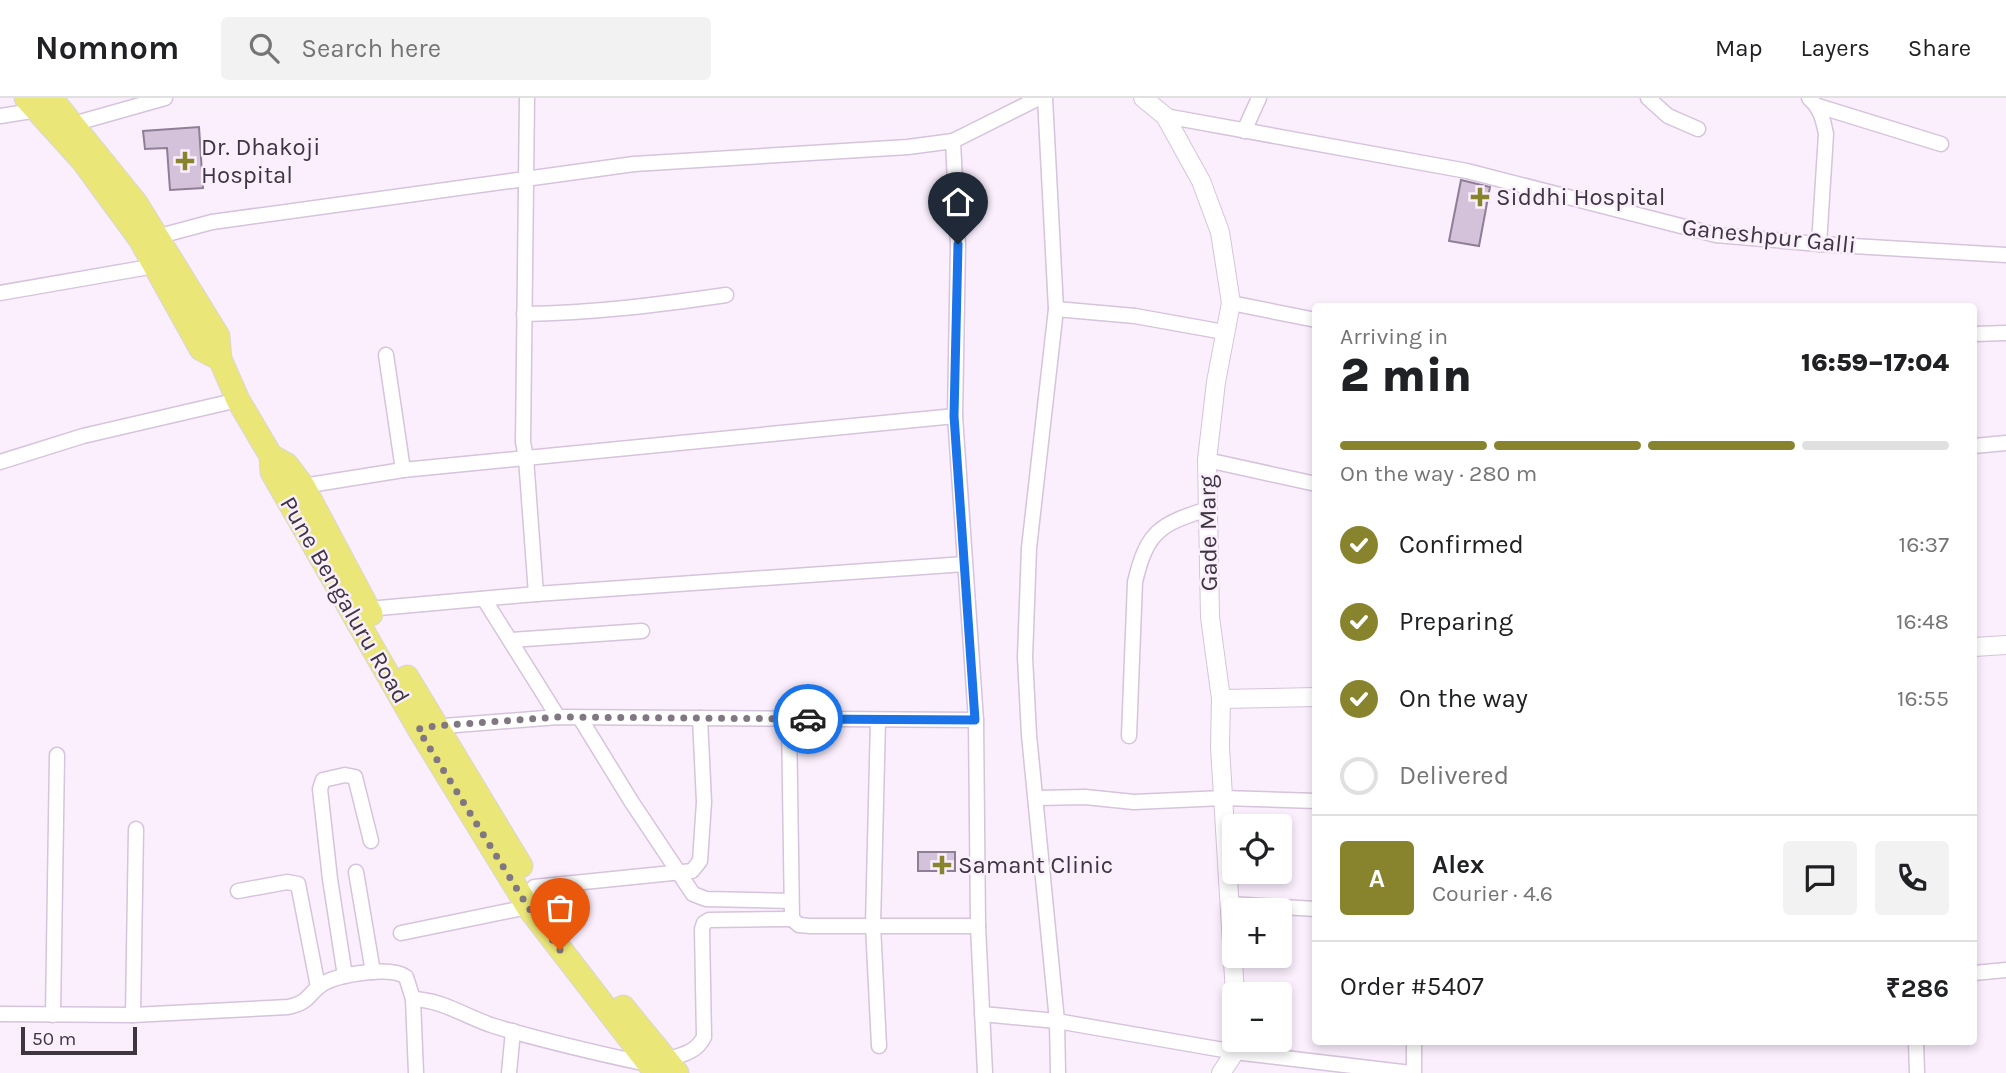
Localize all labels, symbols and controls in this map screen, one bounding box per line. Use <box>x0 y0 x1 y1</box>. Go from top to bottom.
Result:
search box <box>221 17 711 80</box>
text: Nomnom <box>35 29 179 67</box>
icon: search <box>245 29 283 67</box>
text: Search here <box>301 33 441 64</box>
text: Map <box>1715 34 1763 62</box>
text: Layers <box>1801 34 1870 62</box>
text: Share <box>1908 34 1971 62</box>
place label: Dr. Dhakoji Hospital <box>201 133 320 189</box>
marker: Dr. Dhakoji Hospital <box>175 151 195 171</box>
pin <box>928 172 988 244</box>
icon: home <box>939 183 977 221</box>
place label: Siddhi Hospital <box>1496 183 1665 211</box>
marker: Siddhi Hospital <box>1470 187 1490 207</box>
street label: Ganeshpur Galli <box>1681 213 1857 259</box>
text: Arriving in <box>1340 323 1448 350</box>
text: 16:59–17:04 <box>1801 347 1949 378</box>
text: 2 min <box>1340 349 1472 403</box>
text: On the way · 280 m <box>1340 460 1537 487</box>
street label: Gade Marg <box>1193 474 1223 591</box>
street label: Pune Bengaluru Road <box>274 492 416 708</box>
icon: check <box>1340 526 1378 564</box>
text: Confirmed <box>1399 529 1524 560</box>
text: 16:37 <box>1899 531 1949 558</box>
icon: check <box>1340 603 1378 641</box>
text: Preparing <box>1399 606 1513 637</box>
text: 16:48 <box>1896 608 1949 635</box>
icon: check <box>1340 680 1378 718</box>
text: On the way <box>1399 683 1528 714</box>
courier <box>773 684 843 754</box>
text: 16:55 <box>1897 685 1949 712</box>
icon: car <box>789 700 827 738</box>
text: Delivered <box>1399 760 1509 791</box>
map controls <box>1222 814 1292 1052</box>
button: locate <box>1222 814 1292 884</box>
button: chat <box>1783 841 1857 915</box>
button: phone <box>1875 841 1949 915</box>
text: Alex <box>1432 849 1484 880</box>
place label: Samant Clinic <box>958 851 1113 879</box>
marker: Samant Clinic <box>932 855 952 875</box>
text: A <box>1369 863 1385 894</box>
pin <box>530 878 590 950</box>
text: Courier · 4.6 <box>1432 880 1553 907</box>
icon: bag <box>541 889 579 927</box>
button: + <box>1222 898 1292 968</box>
text: Order #5407 <box>1340 971 1484 1002</box>
text: ₹286 <box>1886 973 1949 1004</box>
button: − <box>1222 982 1292 1052</box>
scale bar <box>21 1024 136 1056</box>
text: 50 m <box>32 1028 76 1050</box>

